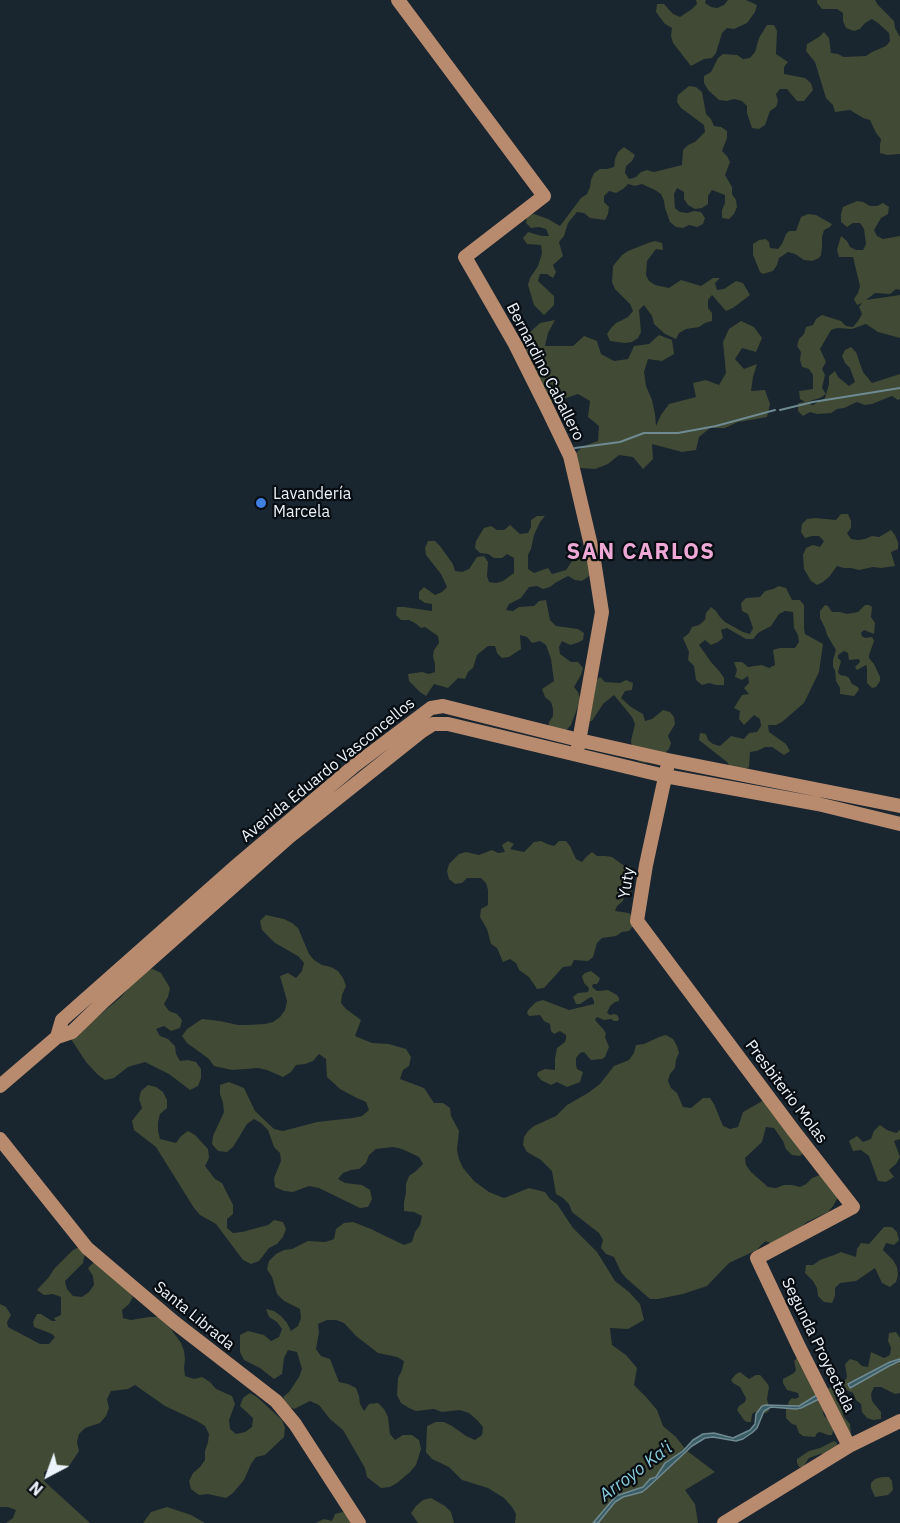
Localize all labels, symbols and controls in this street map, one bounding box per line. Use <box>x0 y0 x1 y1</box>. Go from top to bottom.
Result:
street label: Bernardino Caballero <box>502 300 588 444</box>
place label: Lavandería Marcela <box>273 484 351 522</box>
marker: Lavandería Marcela <box>254 496 268 510</box>
district label: SAN CARLOS <box>566 540 716 566</box>
street label: Avenida Eduardo Vasconcellos <box>237 694 419 846</box>
street label: Yuty <box>615 866 639 900</box>
street label: Presbiterio Molas <box>741 1036 831 1148</box>
street label: Segunda Proyectada <box>777 1275 859 1415</box>
street label: Santa Librada <box>150 1278 238 1354</box>
water label: Arroyo Ka'i <box>595 1438 677 1506</box>
north arrow <box>18 1445 78 1505</box>
text: N <box>25 1477 47 1500</box>

